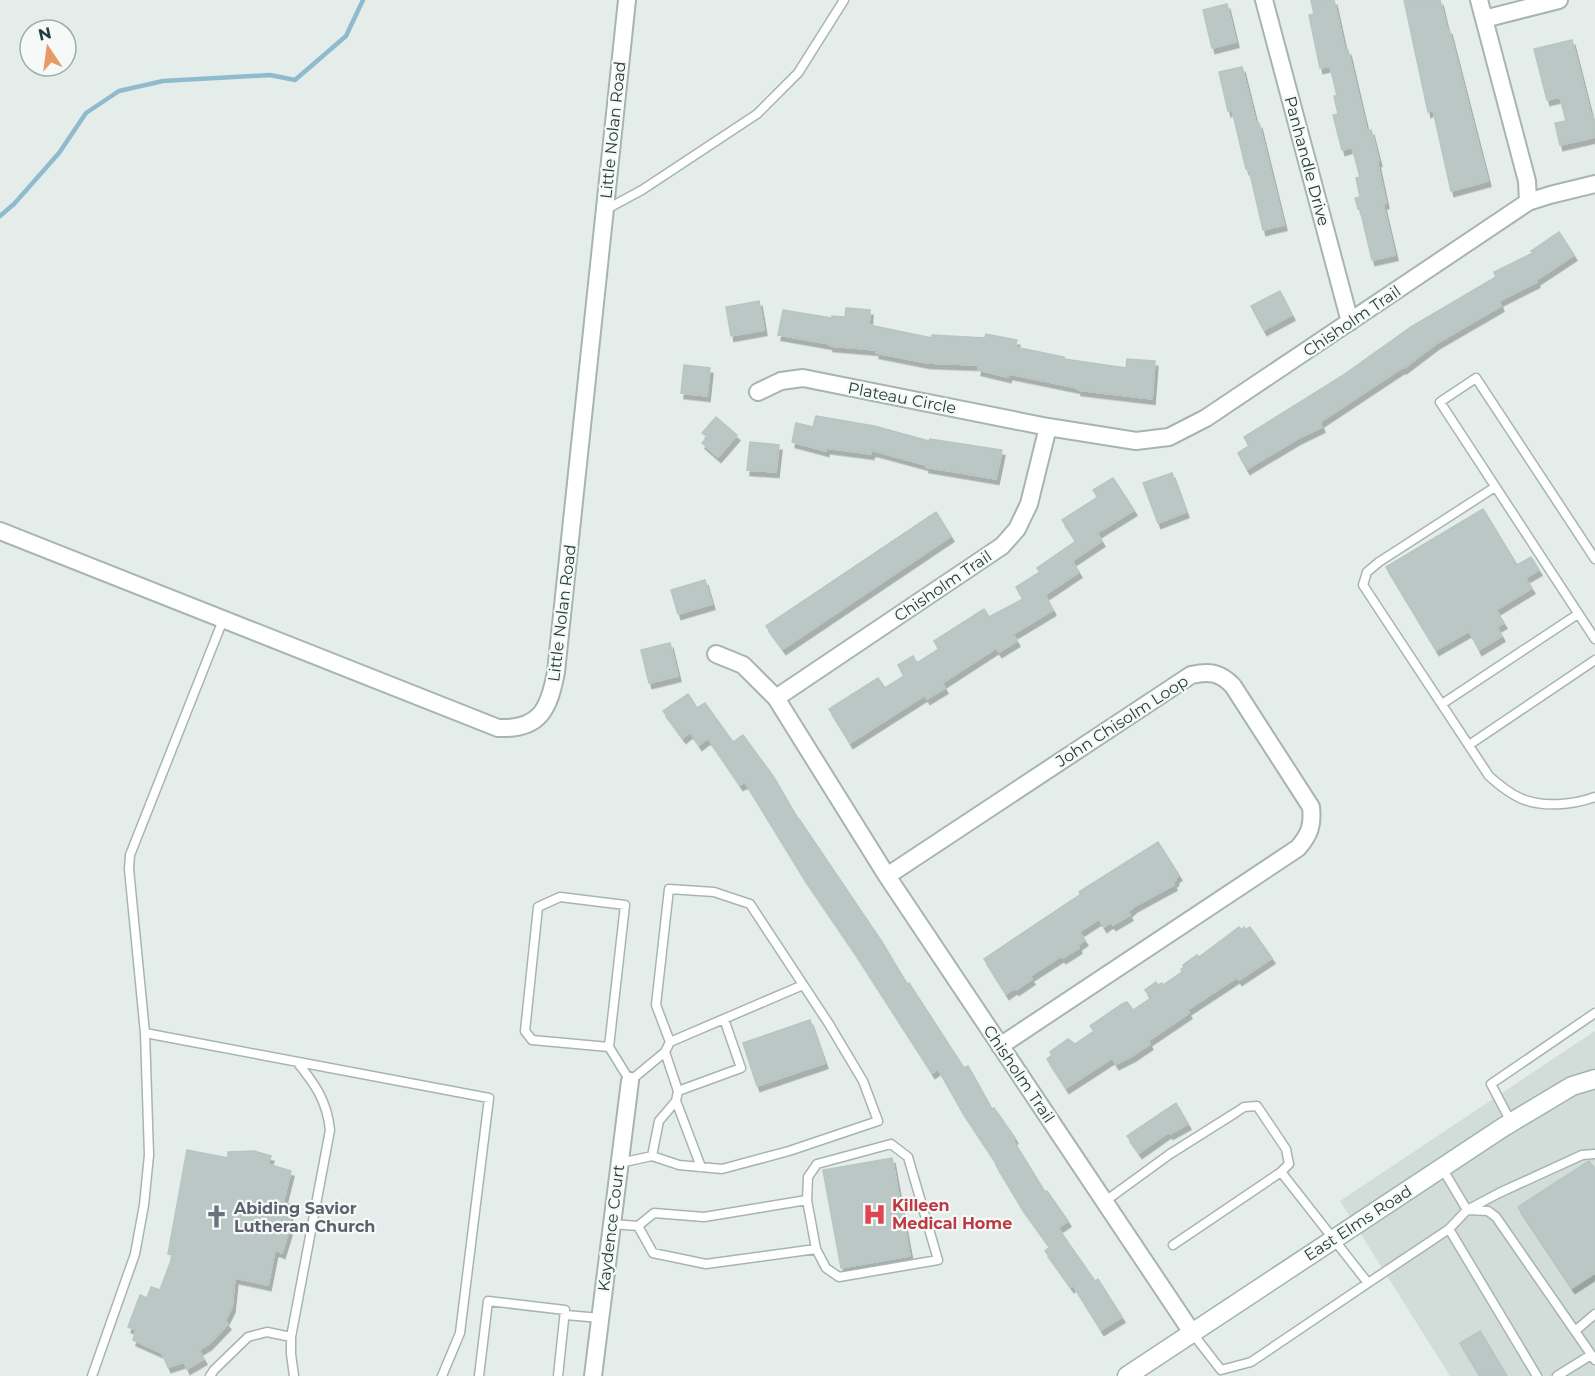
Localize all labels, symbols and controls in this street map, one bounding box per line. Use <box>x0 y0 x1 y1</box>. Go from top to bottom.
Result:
north arrow <box>18 18 78 78</box>
text: N <box>36 23 53 45</box>
street label: Little Nolan Road <box>596 60 630 200</box>
street label: Panhandle Drive <box>1281 94 1333 228</box>
street label: Chisholm Trail <box>1300 281 1404 361</box>
street label: Plateau Circle <box>846 378 958 418</box>
street label: Little Nolan Road <box>544 543 580 683</box>
street label: Chisholm Trail <box>891 546 995 626</box>
street label: John Chisolm Loop <box>1051 671 1192 771</box>
street label: Chisholm Trail <box>979 1022 1059 1126</box>
street label: Kaydence Court <box>594 1163 628 1293</box>
street label: East Elms Road <box>1301 1181 1415 1265</box>
place label: Killeen Medical Home <box>892 1196 1012 1233</box>
place label: Abiding Savior Lutheran Church <box>233 1199 375 1236</box>
hospital icon: Killeen Medical Home <box>861 1201 887 1227</box>
church icon: Abiding Savior Lutheran Church <box>203 1204 229 1230</box>

